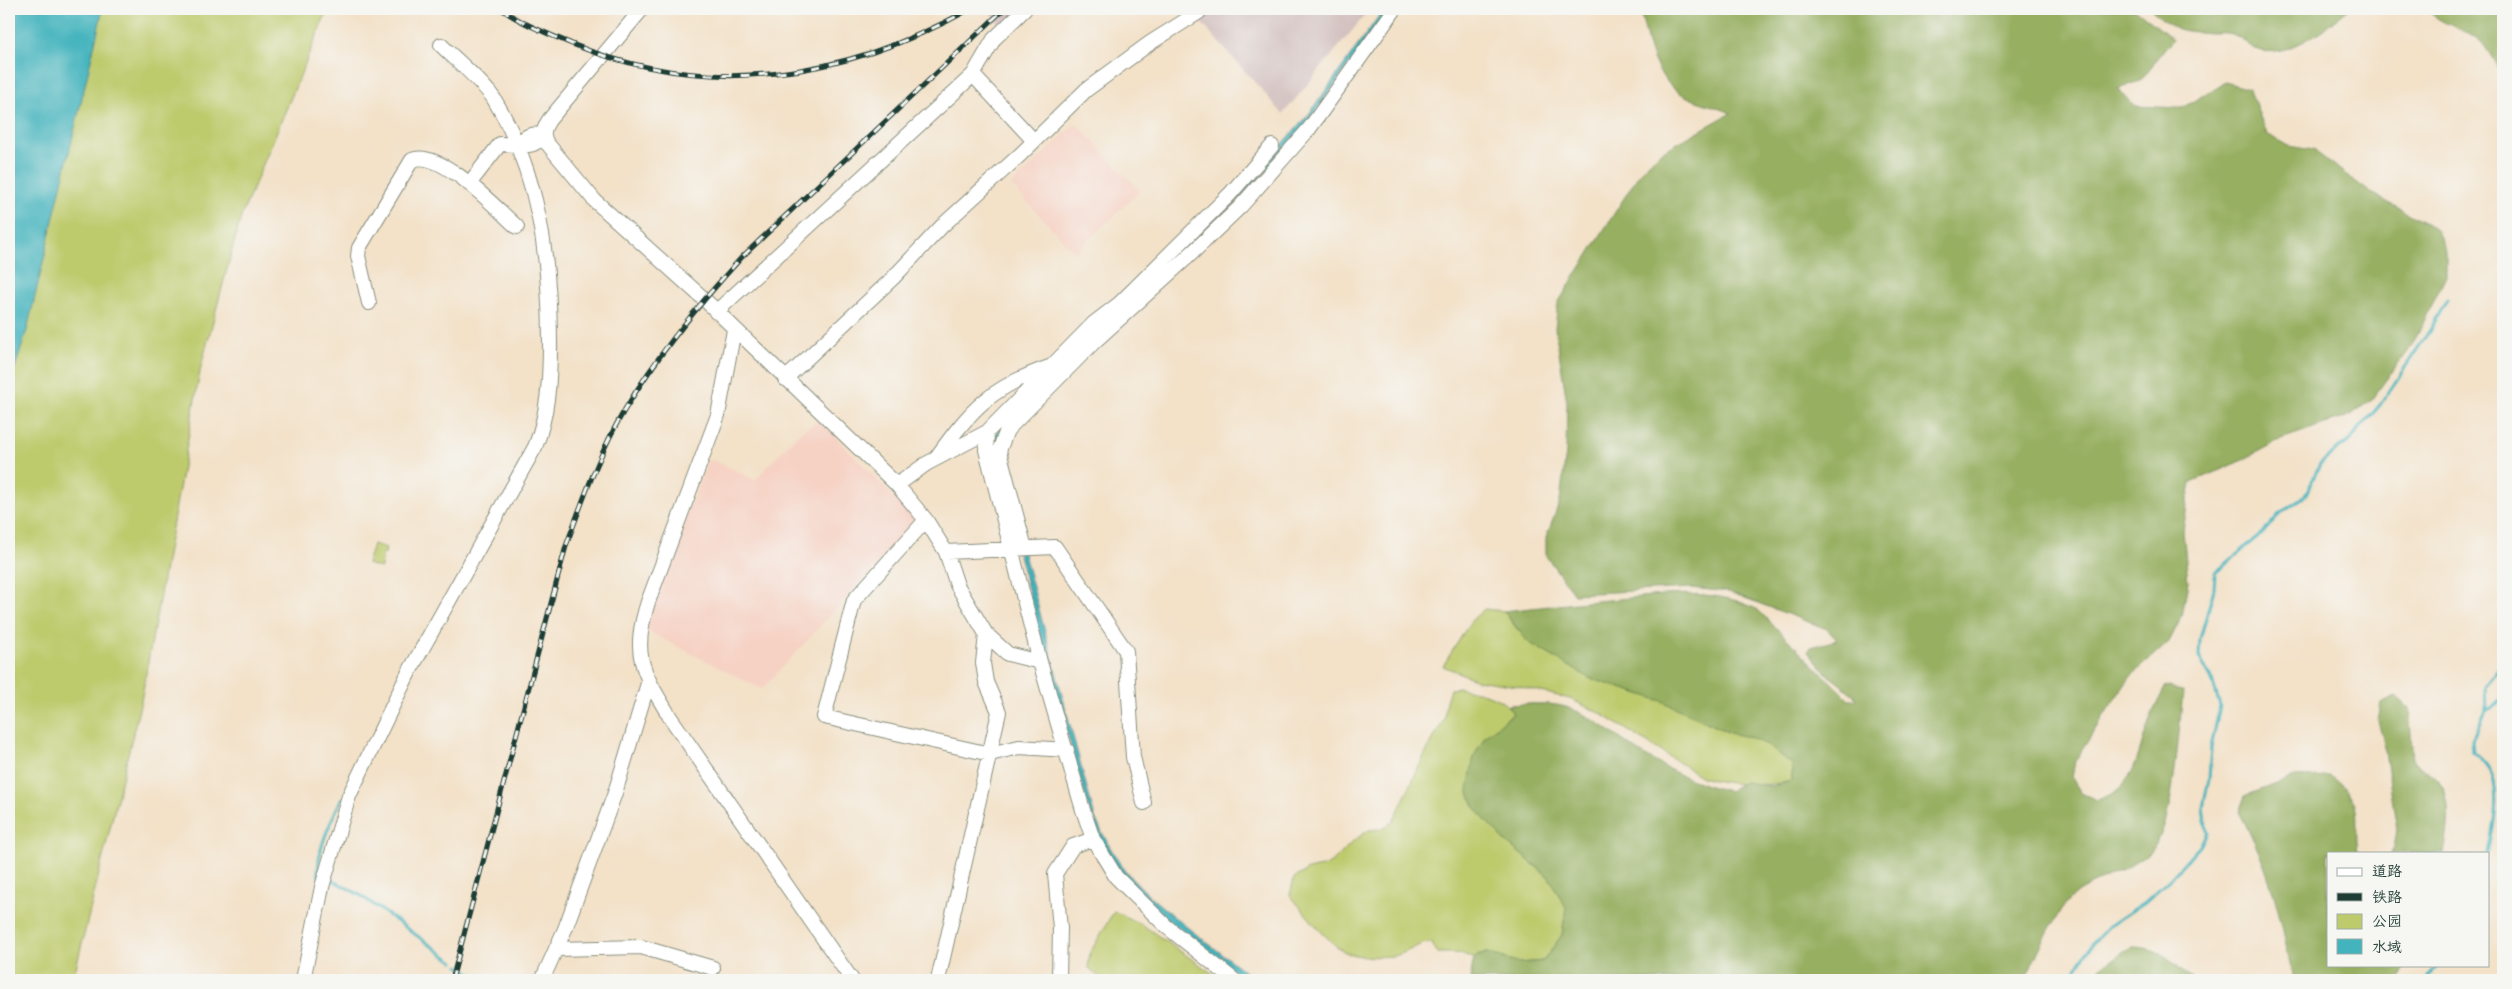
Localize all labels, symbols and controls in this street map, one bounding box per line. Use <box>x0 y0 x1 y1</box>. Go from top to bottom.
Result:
legend <box>2327 852 2490 966</box>
text: 道路 <box>2372 858 2402 884</box>
text: 铁路 <box>2372 884 2402 910</box>
text: 公园 <box>2372 908 2402 934</box>
text: 水域 <box>2372 934 2402 960</box>

